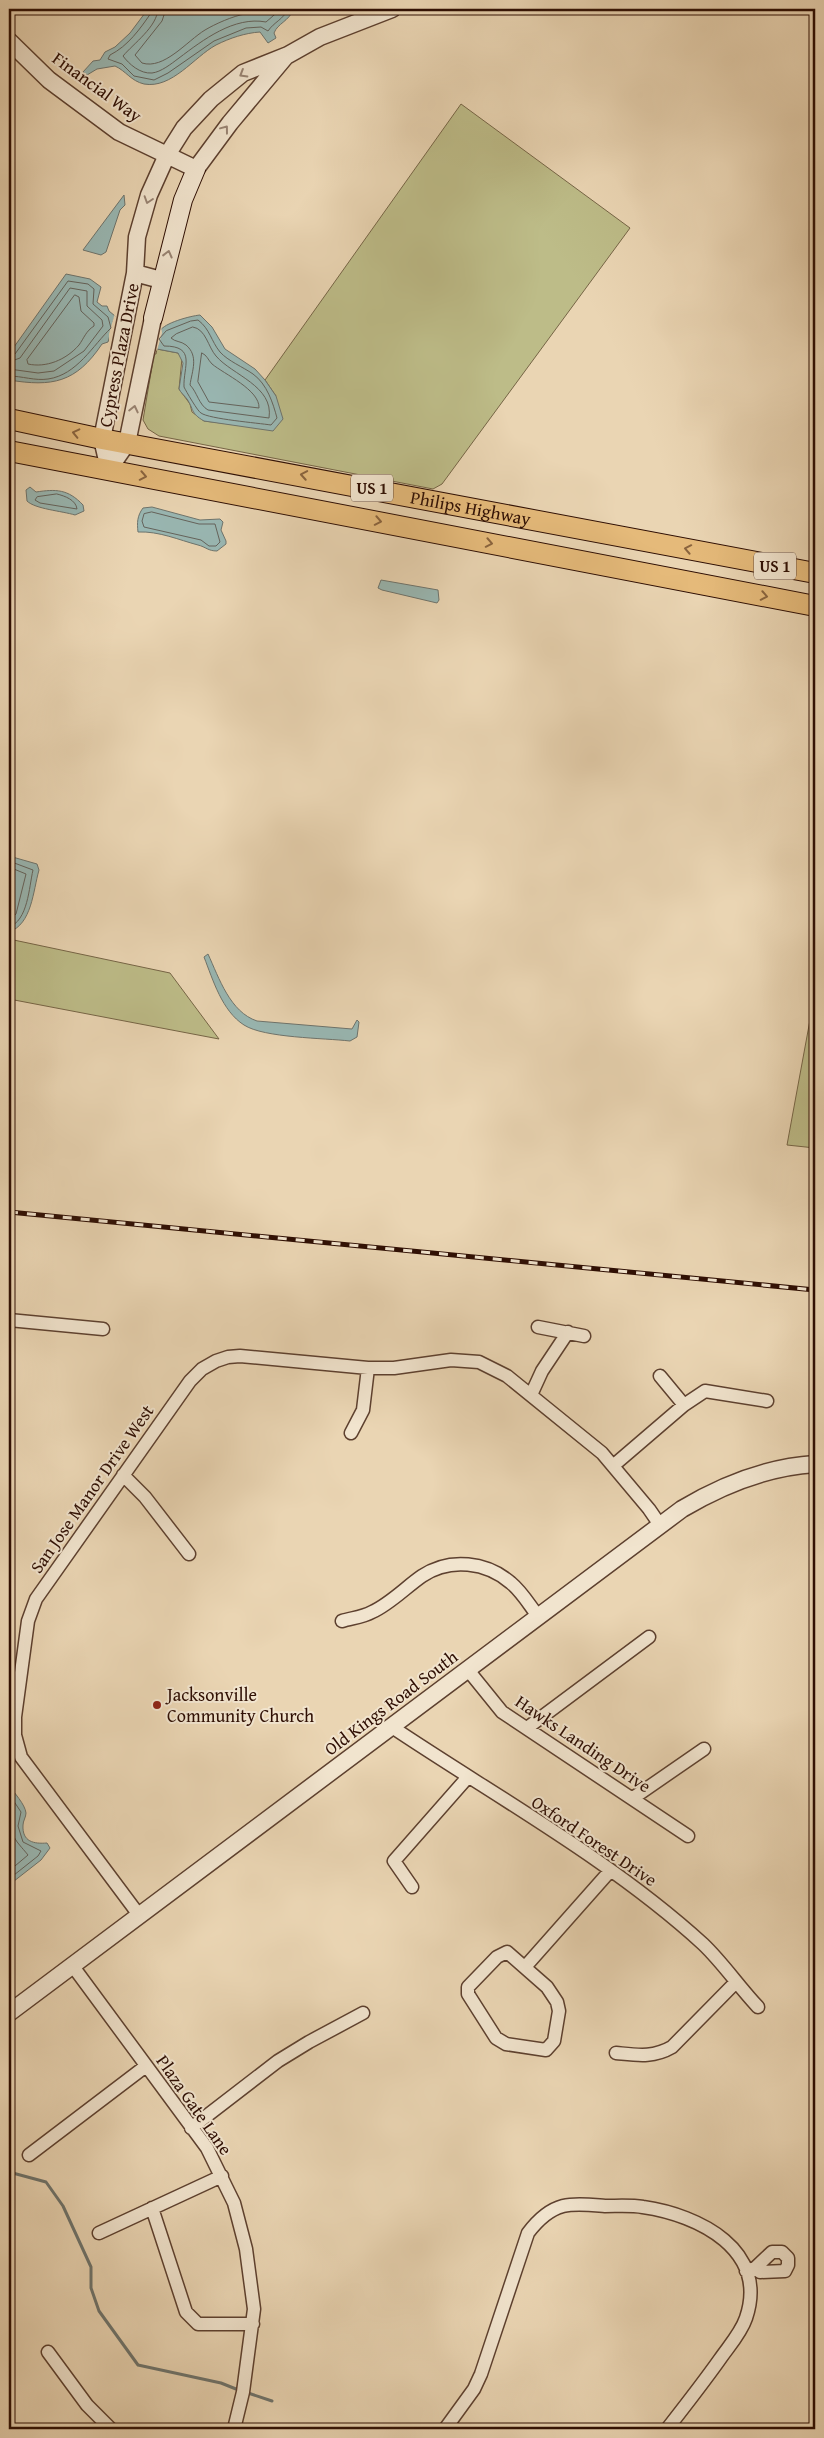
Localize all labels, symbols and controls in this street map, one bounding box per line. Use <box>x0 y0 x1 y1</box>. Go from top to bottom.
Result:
street label: Financial Way <box>47 45 148 128</box>
one-way arrow <box>240 67 249 77</box>
one-way arrow <box>219 125 228 135</box>
one-way arrow <box>144 195 154 204</box>
one-way arrow <box>162 249 173 258</box>
street label: Cypress Plaza Drive <box>91 281 146 429</box>
one-way arrow <box>129 405 139 414</box>
one-way arrow <box>71 428 80 439</box>
one-way arrow <box>138 470 147 480</box>
one-way arrow <box>300 471 309 481</box>
road number: US 1 <box>351 474 393 502</box>
street label: Philips Highway <box>408 483 533 532</box>
one-way arrow <box>374 516 382 526</box>
one-way arrow <box>485 537 494 547</box>
one-way arrow <box>683 544 692 554</box>
road number: US 1 <box>754 552 796 580</box>
one-way arrow <box>759 590 768 601</box>
street label: San Jose Manor Drive West <box>23 1398 161 1579</box>
street label: Old Kings Road South <box>318 1643 463 1762</box>
place label: Jacksonville Community Church <box>165 1681 314 1729</box>
street label: Hawks Landing Drive <box>510 1688 657 1799</box>
marker: Jacksonville Community Church <box>151 1699 163 1711</box>
street label: Oxford Forest Drive <box>526 1788 663 1893</box>
street label: Plaza Gate Lane <box>150 2049 239 2161</box>

